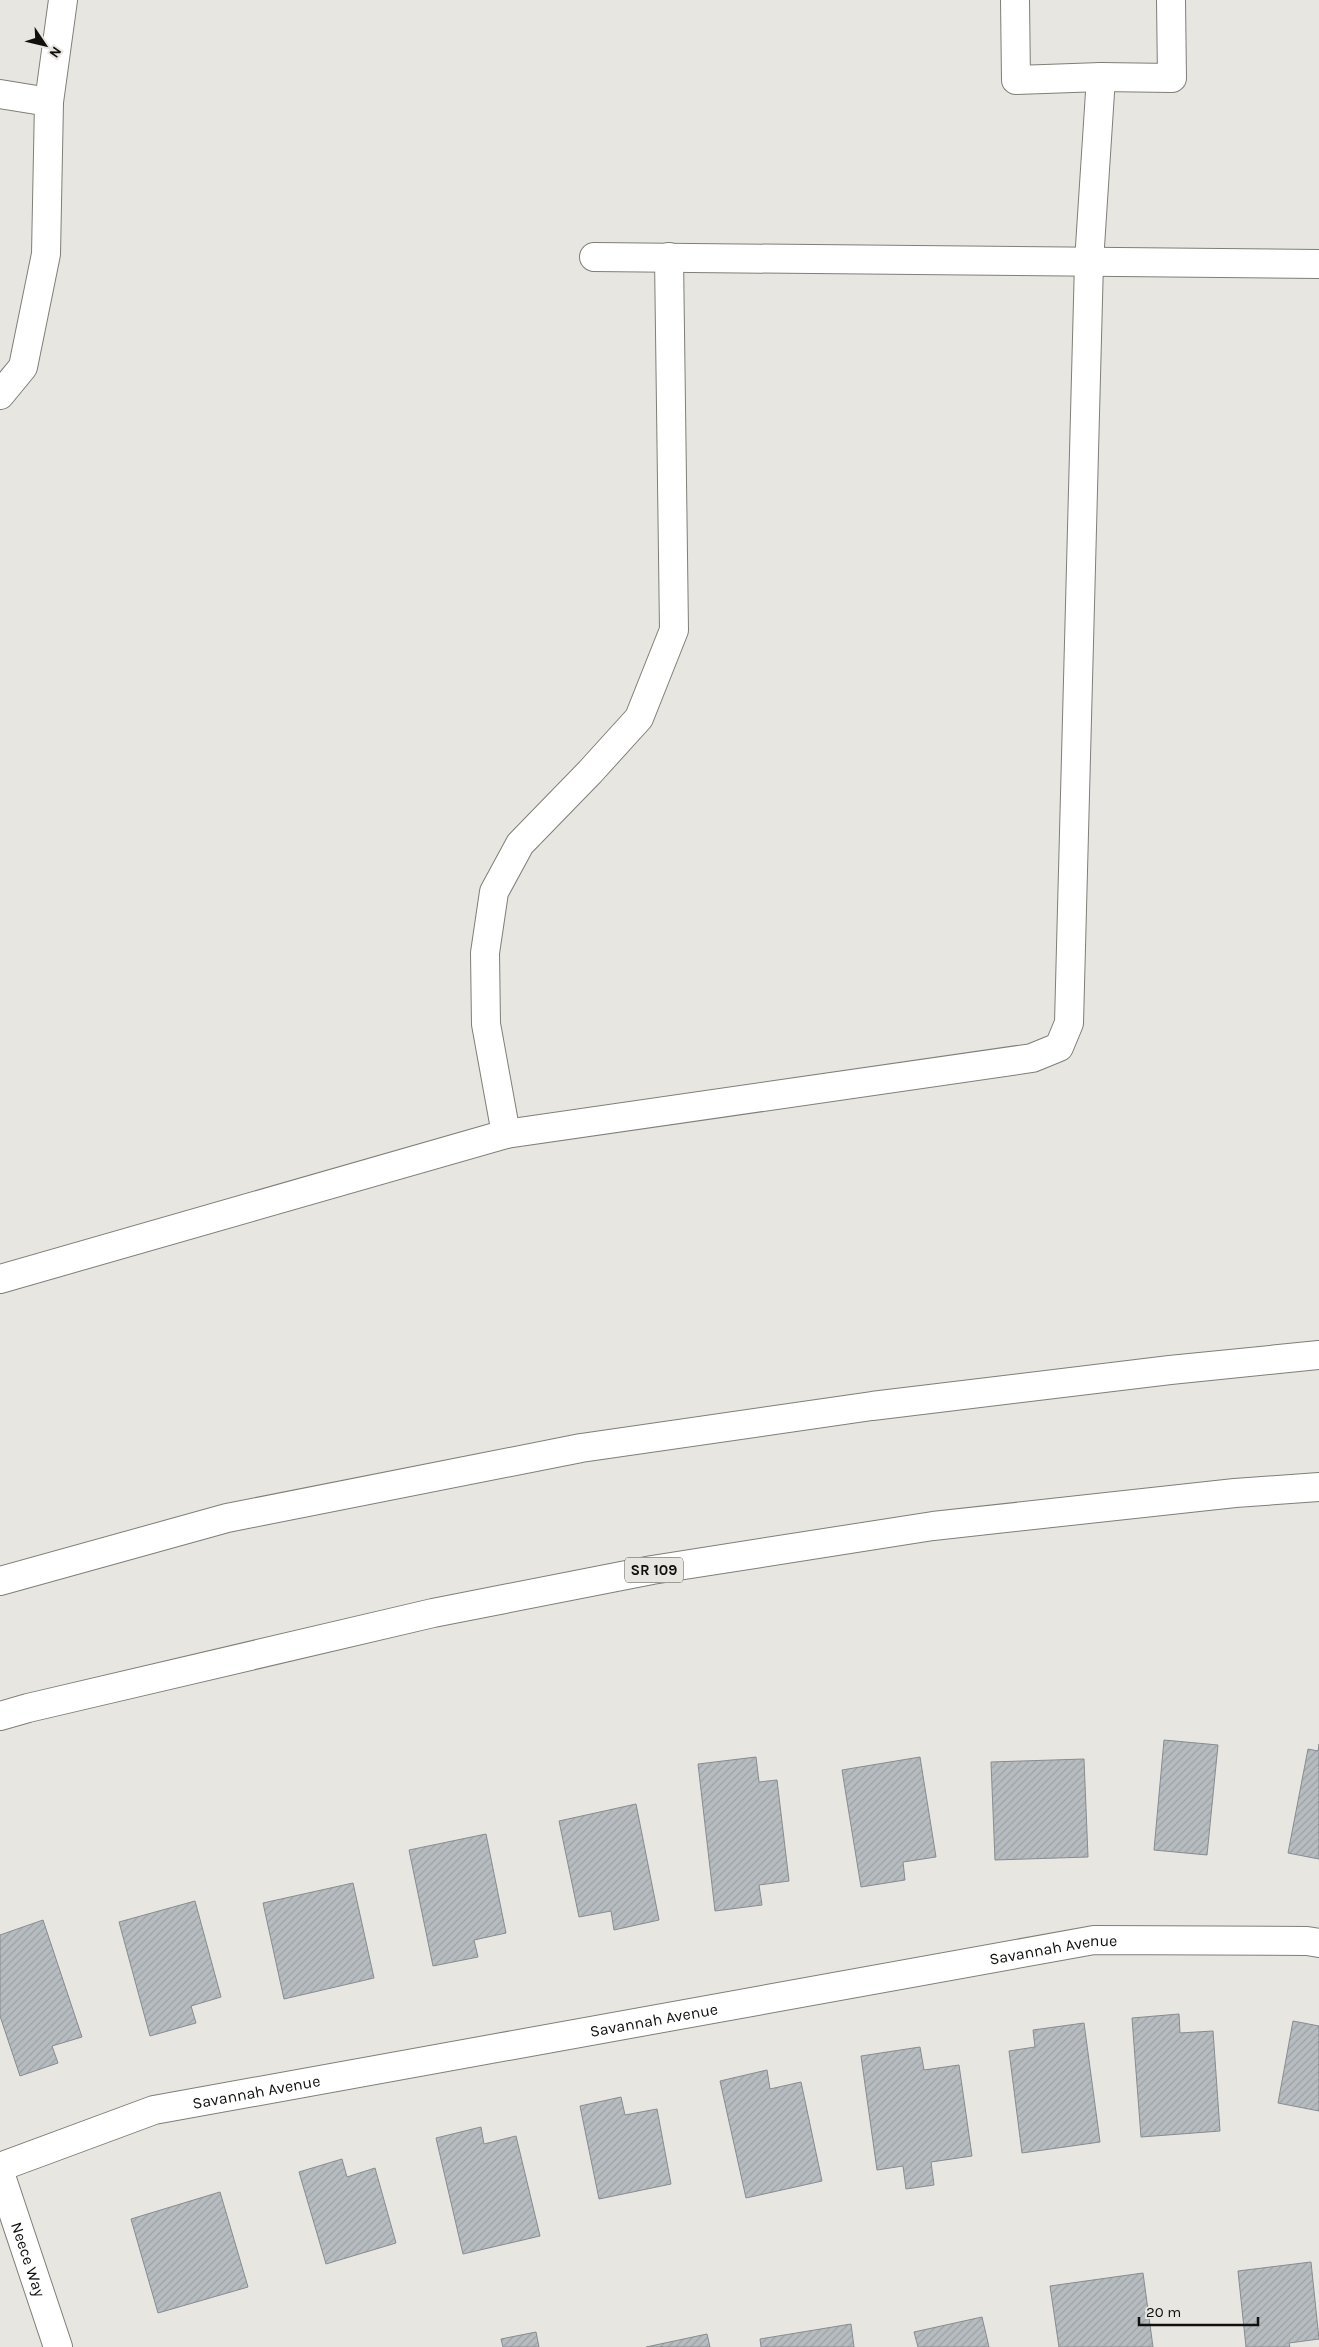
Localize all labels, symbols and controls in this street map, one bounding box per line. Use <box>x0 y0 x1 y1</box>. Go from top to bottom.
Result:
north arrow <box>20 20 70 70</box>
text: N <box>45 43 65 61</box>
road number: SR 109 <box>625 1558 683 1582</box>
street label: Savannah Avenue <box>988 1931 1117 1969</box>
street label: Savannah Avenue <box>588 1999 719 2041</box>
street label: Savannah Avenue <box>191 2071 322 2113</box>
street label: Neece Way <box>7 2220 50 2300</box>
scale bar <box>1139 2294 1258 2326</box>
text: 20 m <box>1146 2303 1181 2321</box>

